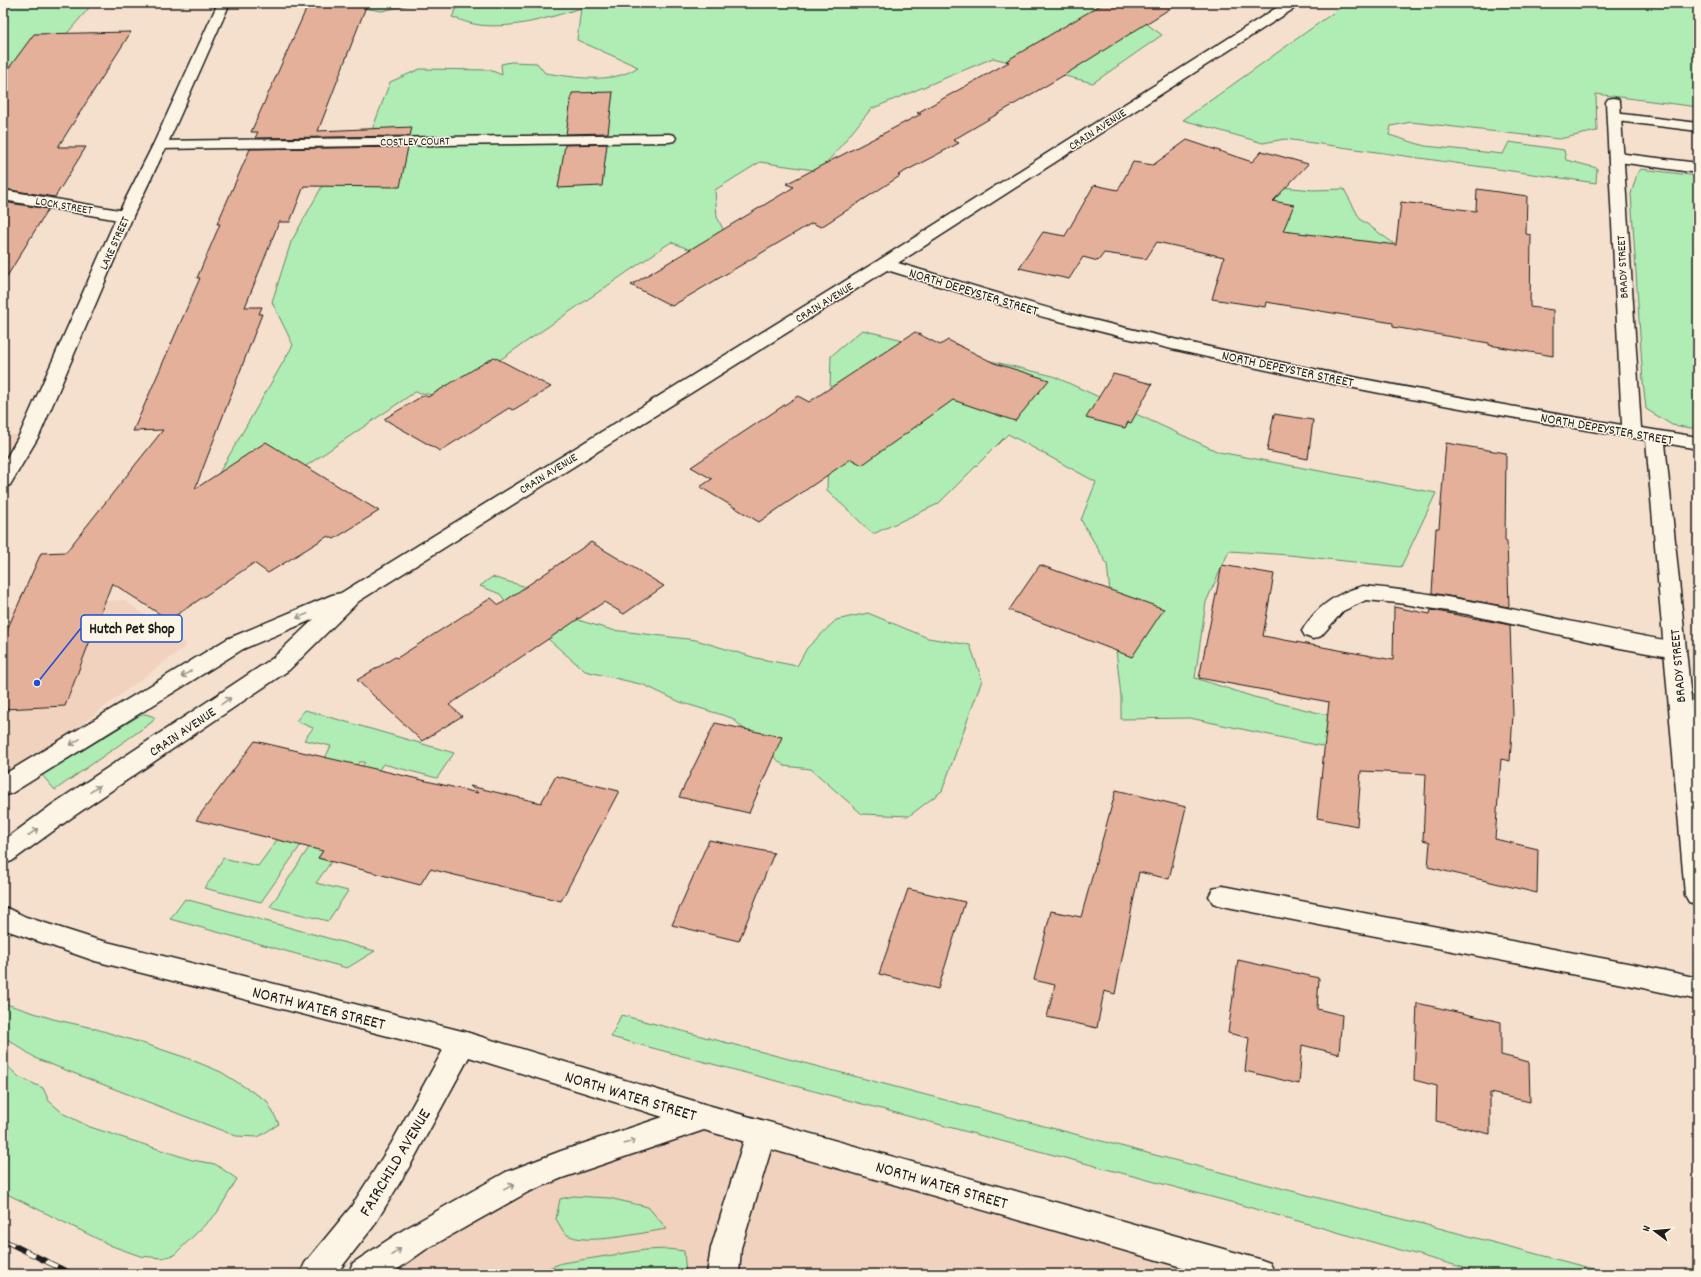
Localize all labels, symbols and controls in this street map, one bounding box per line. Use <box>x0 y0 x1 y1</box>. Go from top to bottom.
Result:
street label: CRAIN AVENUE <box>1066 105 1130 155</box>
street label: COSTLEY COURT <box>380 133 450 152</box>
street label: LOCK STREET <box>34 193 94 220</box>
street label: LAKE STREET <box>96 214 135 273</box>
street label: BRADY STREET <box>1613 235 1634 299</box>
street label: NORTH DEPEYSTER STREET <box>906 264 1041 322</box>
street label: CRAIN AVENUE <box>792 278 858 328</box>
street label: NORTH DEPEYSTER STREET <box>1220 346 1356 394</box>
street label: NORTH DEPEYSTER STREET <box>1539 408 1675 452</box>
street label: CRAIN AVENUE <box>516 449 582 499</box>
one-way arrow <box>296 613 308 621</box>
callout: Hutch Pet Shop <box>81 615 182 642</box>
text: Hutch Pet Shop <box>89 619 175 641</box>
street label: BRADY STREET <box>1666 628 1692 703</box>
one-way arrow <box>180 671 192 679</box>
one-way arrow <box>220 697 231 705</box>
street label: CRAIN AVENUE <box>146 703 221 762</box>
one-way arrow <box>69 739 81 747</box>
one-way arrow <box>89 785 100 793</box>
one-way arrow <box>27 828 38 836</box>
street label: NORTH WATER STREET <box>249 982 388 1038</box>
street label: NORTH WATER STREET <box>561 1066 699 1129</box>
street label: FAIRCHILD AVENUE <box>355 1105 438 1222</box>
one-way arrow <box>624 1138 637 1145</box>
street label: NORTH WATER STREET <box>872 1157 1010 1217</box>
one-way arrow <box>502 1182 514 1190</box>
north arrow <box>1635 1211 1675 1251</box>
text: N <box>1639 1223 1656 1234</box>
one-way arrow <box>390 1248 401 1256</box>

